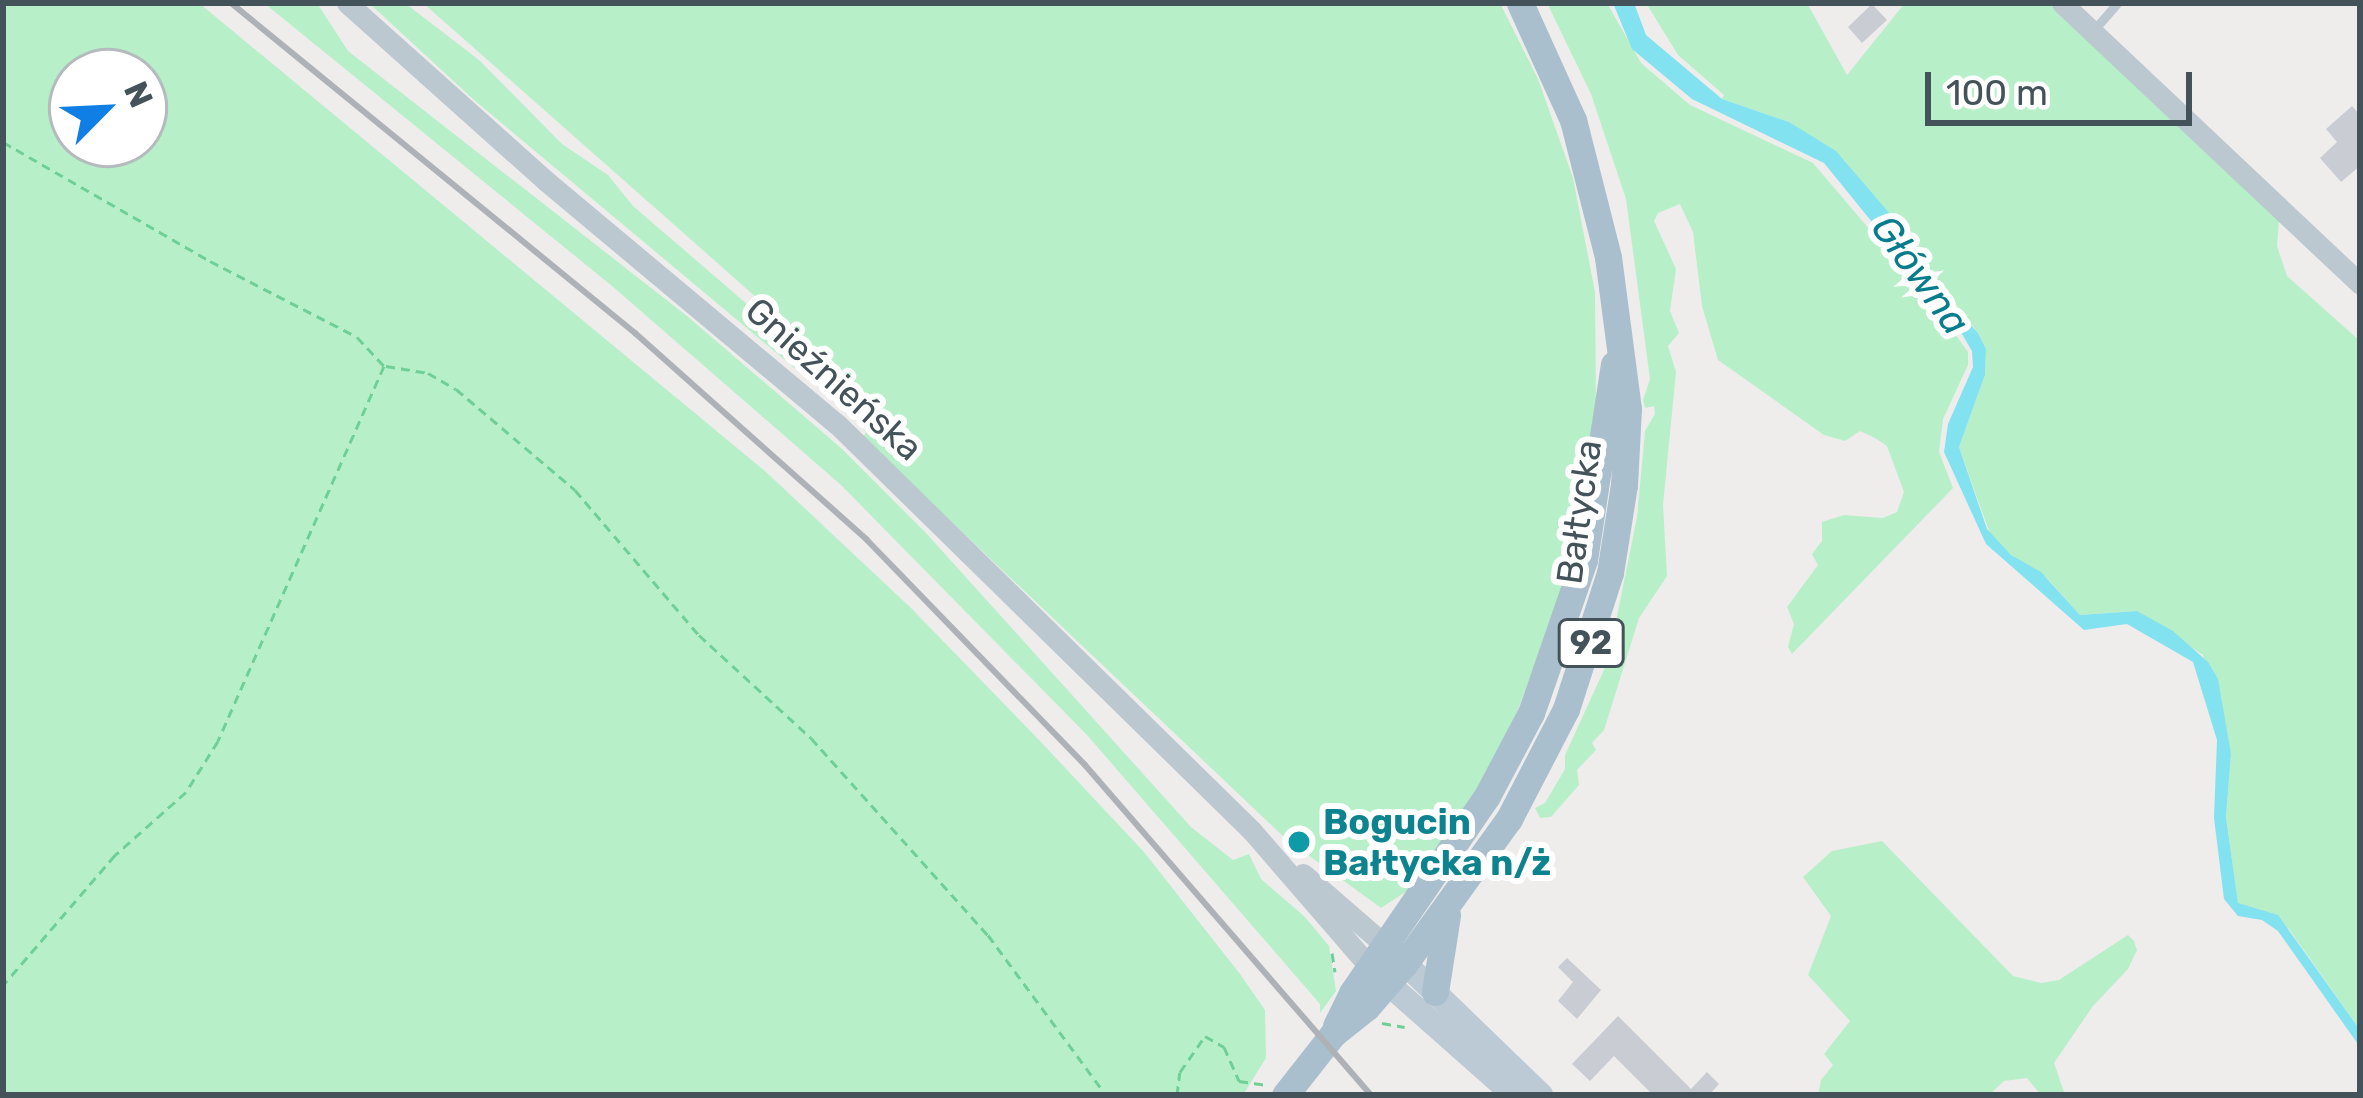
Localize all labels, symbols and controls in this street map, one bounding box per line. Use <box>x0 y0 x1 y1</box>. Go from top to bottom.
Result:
north arrow <box>48 48 168 168</box>
scale bar <box>1931 48 2198 122</box>
text: 100 m <box>1946 71 2048 114</box>
text: N <box>116 76 161 113</box>
water label: Główna <box>1861 206 1979 344</box>
street label: Gnieźnieńska <box>737 289 931 469</box>
street label: Bałtycka <box>1548 437 1610 587</box>
road number: 92 <box>1555 616 1627 670</box>
place label: Bogucin Bałtycka n/ż <box>1323 799 1551 884</box>
marker: Bogucin Bałtycka n/ż <box>1286 829 1312 855</box>

